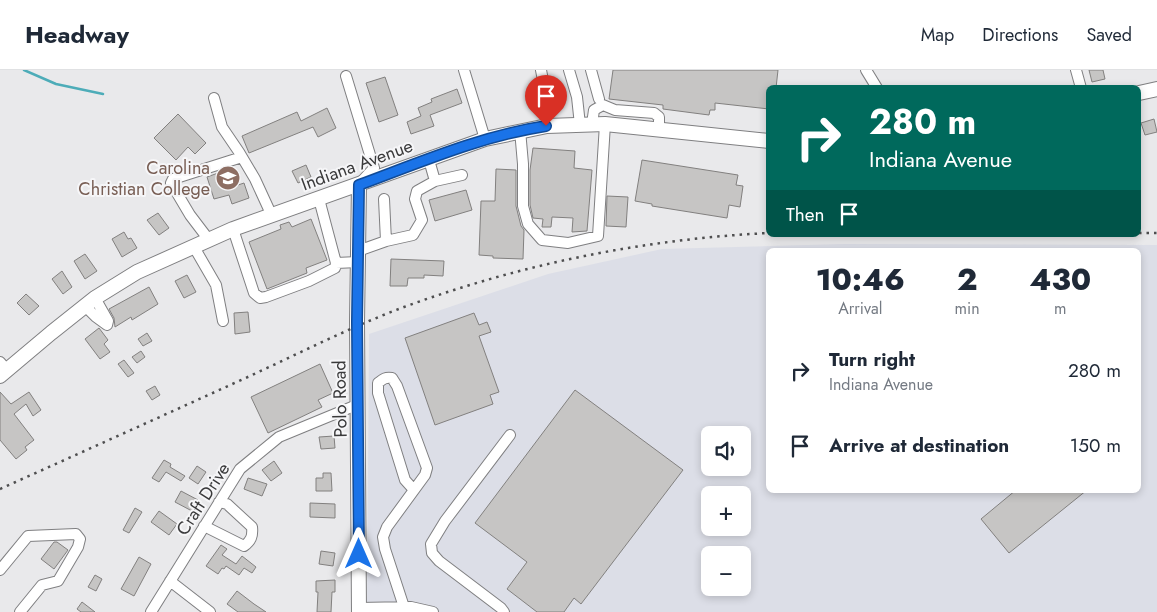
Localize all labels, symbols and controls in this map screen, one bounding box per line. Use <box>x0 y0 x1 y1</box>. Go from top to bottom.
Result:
text: Headway <box>25 17 129 52</box>
text: Map <box>921 22 954 48</box>
text: Directions <box>982 22 1058 48</box>
text: Saved <box>1086 22 1132 48</box>
pin <box>525 75 567 126</box>
icon: arrive <box>532 82 560 110</box>
text: 280 m <box>869 97 976 147</box>
icon: right <box>786 105 851 170</box>
street label: Indiana Avenue <box>298 133 416 197</box>
text: Indiana Avenue <box>869 143 1012 175</box>
place label: Carolina Christian College <box>78 155 210 202</box>
school or university icon: Carolina Christian College <box>215 165 241 191</box>
icon: arrive <box>835 200 863 228</box>
text: Then <box>786 201 825 228</box>
text: 10:46 <box>816 258 905 301</box>
text: 2 <box>957 258 977 301</box>
text: 430 <box>1029 258 1091 301</box>
text: Arrival <box>838 297 882 320</box>
text: min <box>955 297 980 320</box>
text: m <box>1054 297 1067 320</box>
text: Turn right <box>829 346 915 373</box>
icon: right <box>786 357 814 385</box>
text: 280 m <box>1068 357 1121 384</box>
street label: Polo Road <box>326 360 354 438</box>
text: Indiana Avenue <box>829 373 933 396</box>
map controls <box>701 426 751 596</box>
button: sound <box>701 426 751 476</box>
icon: arrive <box>786 432 814 460</box>
text: Arrive at destination <box>829 432 1009 459</box>
text: 150 m <box>1070 432 1121 459</box>
street label: Craft Drive <box>170 458 236 540</box>
button: + <box>701 486 751 536</box>
position arrow <box>332 527 384 579</box>
button: − <box>701 546 751 596</box>

